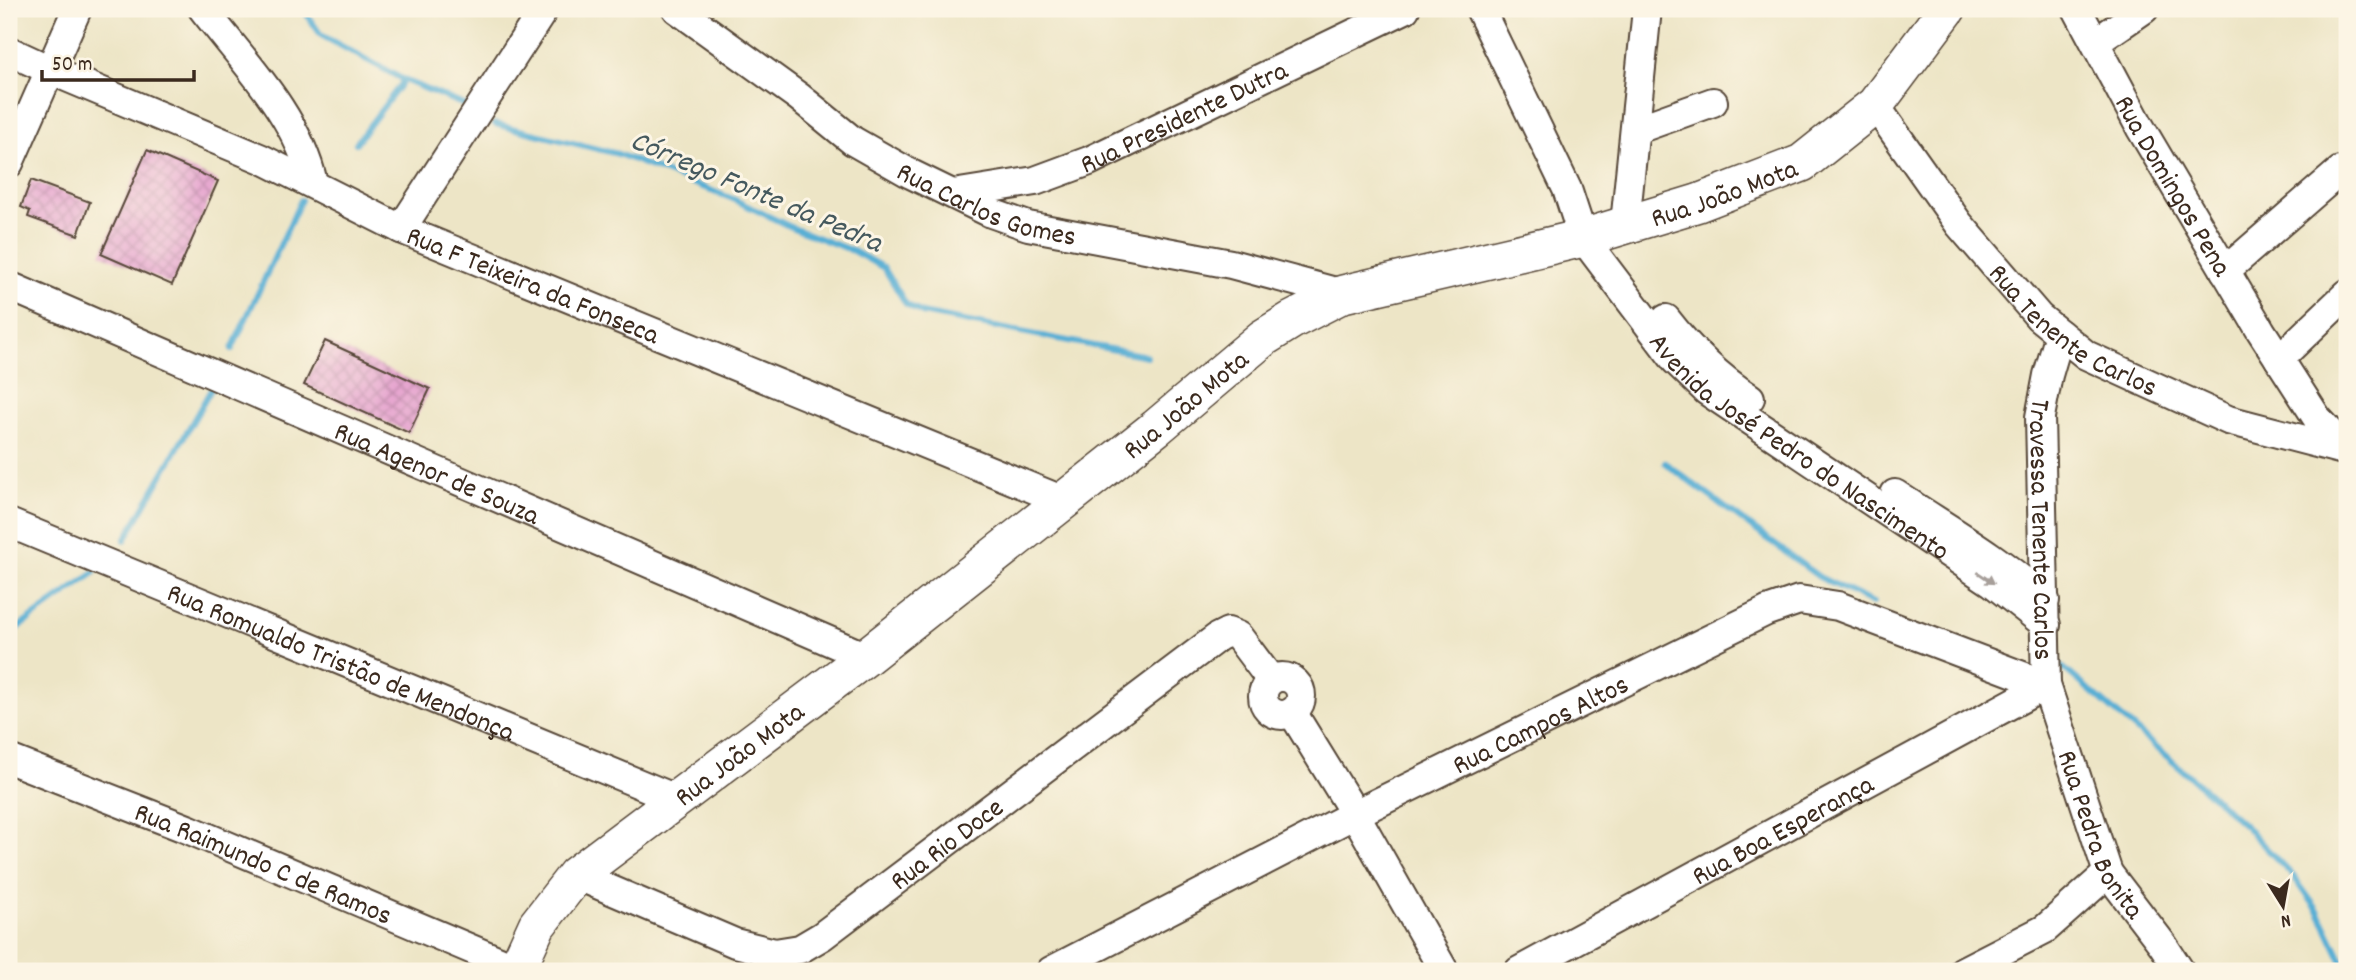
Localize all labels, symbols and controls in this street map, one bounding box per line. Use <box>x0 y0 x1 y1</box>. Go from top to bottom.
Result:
scale bar <box>42 38 194 82</box>
text: 50 m <box>52 51 92 81</box>
street label: Rua Presidente Dutra <box>1076 53 1296 187</box>
street label: Rua Domingos Pena <box>2102 89 2240 286</box>
water label: Córrego Fonte da Pedra <box>623 122 890 267</box>
street label: Rua João Mota <box>1647 151 1805 241</box>
street label: Rua Carlos Gomes <box>888 155 1079 260</box>
street label: Rua F Teixeira da Fonseca <box>399 218 665 358</box>
street label: Rua Tenente Carlos <box>1977 257 2163 410</box>
street label: Avenida José Pedro do Nascimento <box>1637 326 1956 573</box>
street label: Rua João Mota <box>1116 342 1260 472</box>
street label: Travessa Tenente Carlos <box>2015 395 2060 661</box>
street label: Rua Agenor de Souza <box>327 414 545 539</box>
one-way arrow <box>1976 572 1996 585</box>
street label: Rua Romualdo Tristão de Mendonça <box>160 576 520 755</box>
street label: Rua Campos Altos <box>1447 667 1637 788</box>
street label: Rua João Mota <box>668 694 815 819</box>
street label: Rua Pedra Bonita <box>2044 746 2152 930</box>
street label: Rua Boa Esperança <box>1686 767 1883 898</box>
street label: Rua Rio Doce <box>883 790 1014 903</box>
street label: Rua Raimundo C de Ramos <box>127 795 397 938</box>
north arrow <box>2248 872 2318 942</box>
text: N <box>2278 905 2293 933</box>

